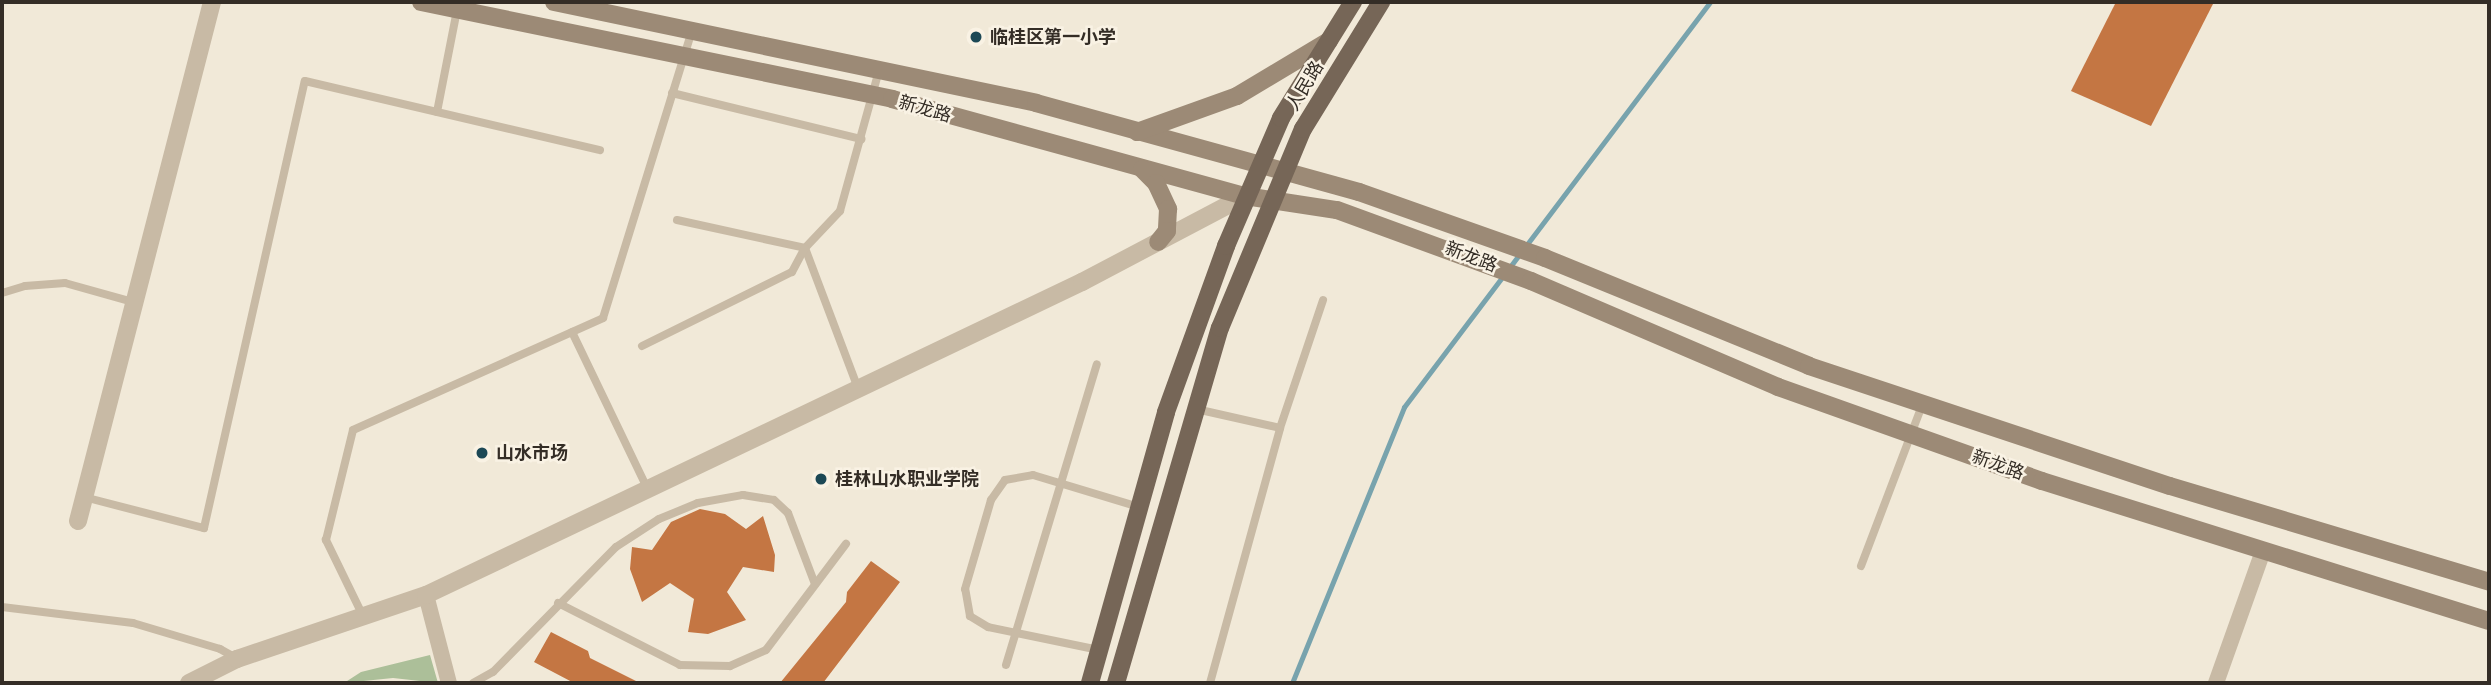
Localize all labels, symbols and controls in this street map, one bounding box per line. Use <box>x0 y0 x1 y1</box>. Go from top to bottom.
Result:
place label: 临桂区第一小学 <box>990 26 1116 48</box>
marker: 临桂区第一小学 <box>968 29 984 45</box>
street label: 人民路 <box>1282 57 1328 115</box>
street label: 新龙路 <box>896 91 954 127</box>
street label: 新龙路 <box>1442 237 1500 277</box>
place label: 山水市场 <box>496 442 568 464</box>
marker: 山水市场 <box>474 445 490 461</box>
street label: 新龙路 <box>1969 446 2027 484</box>
place label: 桂林山水职业学院 <box>835 468 979 490</box>
marker: 桂林山水职业学院 <box>813 471 829 487</box>

